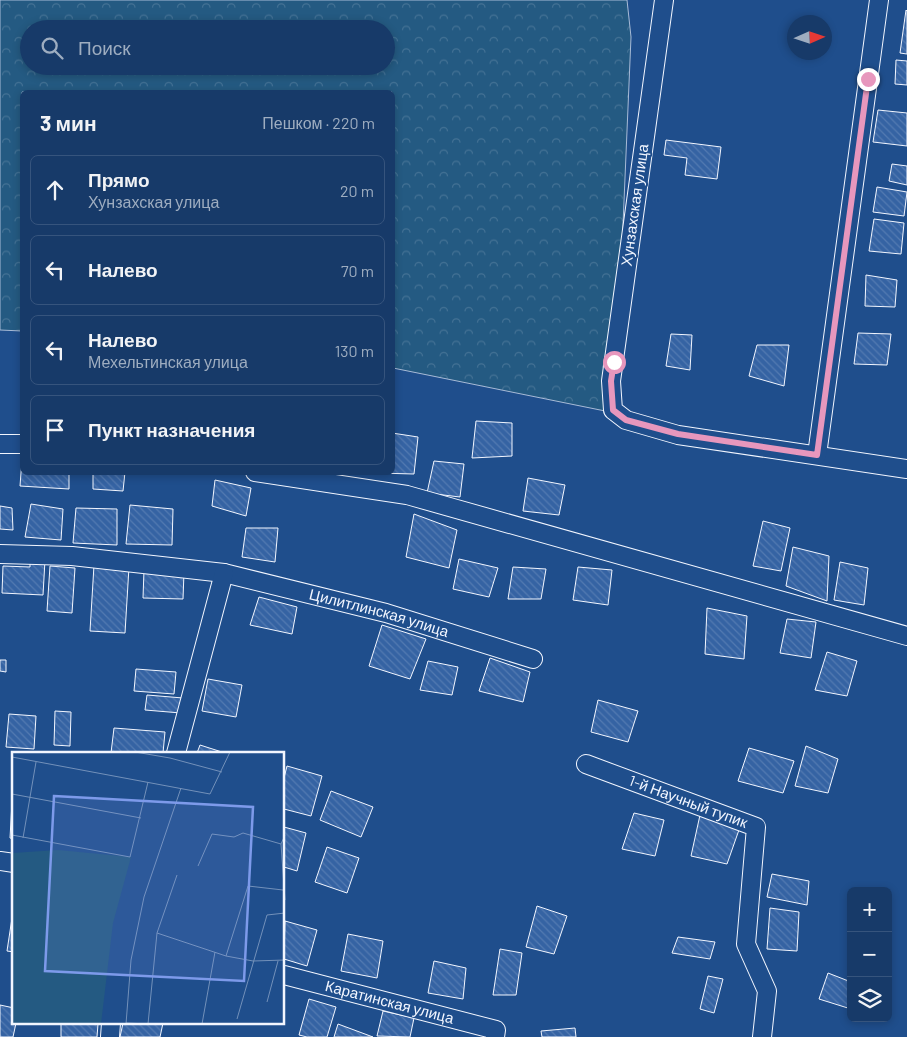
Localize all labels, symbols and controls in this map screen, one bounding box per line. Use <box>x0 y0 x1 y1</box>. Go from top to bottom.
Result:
north arrow <box>787 15 832 60</box>
search box <box>20 20 395 75</box>
icon: search <box>38 34 66 62</box>
text: Поиск <box>78 36 131 59</box>
route end <box>857 68 880 91</box>
text: 3 мин <box>40 110 97 135</box>
text: Пешком · 220 m <box>262 113 375 132</box>
street label: Хунзахская улица <box>617 142 652 267</box>
text: Прямо <box>88 168 150 191</box>
icon: ahead <box>41 176 69 204</box>
text: 20 m <box>340 181 374 200</box>
text: Хунзахская улица <box>88 192 219 211</box>
icon: left <box>41 256 69 284</box>
text: Налево <box>88 258 158 281</box>
text: 70 m <box>341 261 374 280</box>
text: Налево <box>88 328 158 351</box>
icon: left <box>41 336 69 364</box>
text: 130 m <box>335 341 374 360</box>
route start <box>603 351 626 374</box>
text: Мехельтинская улица <box>88 352 248 371</box>
icon: arrive <box>41 416 69 444</box>
text: Пункт назначения <box>88 418 255 441</box>
street label: Цилитлинская улица <box>308 584 452 640</box>
inset map <box>12 752 285 1024</box>
street label: 1-й Научный тупик <box>627 771 751 831</box>
map controls <box>847 887 892 1022</box>
button: + <box>847 887 892 932</box>
button: − <box>847 932 892 977</box>
street label: Каратинская улица <box>324 976 457 1027</box>
button: layers <box>847 977 892 1022</box>

